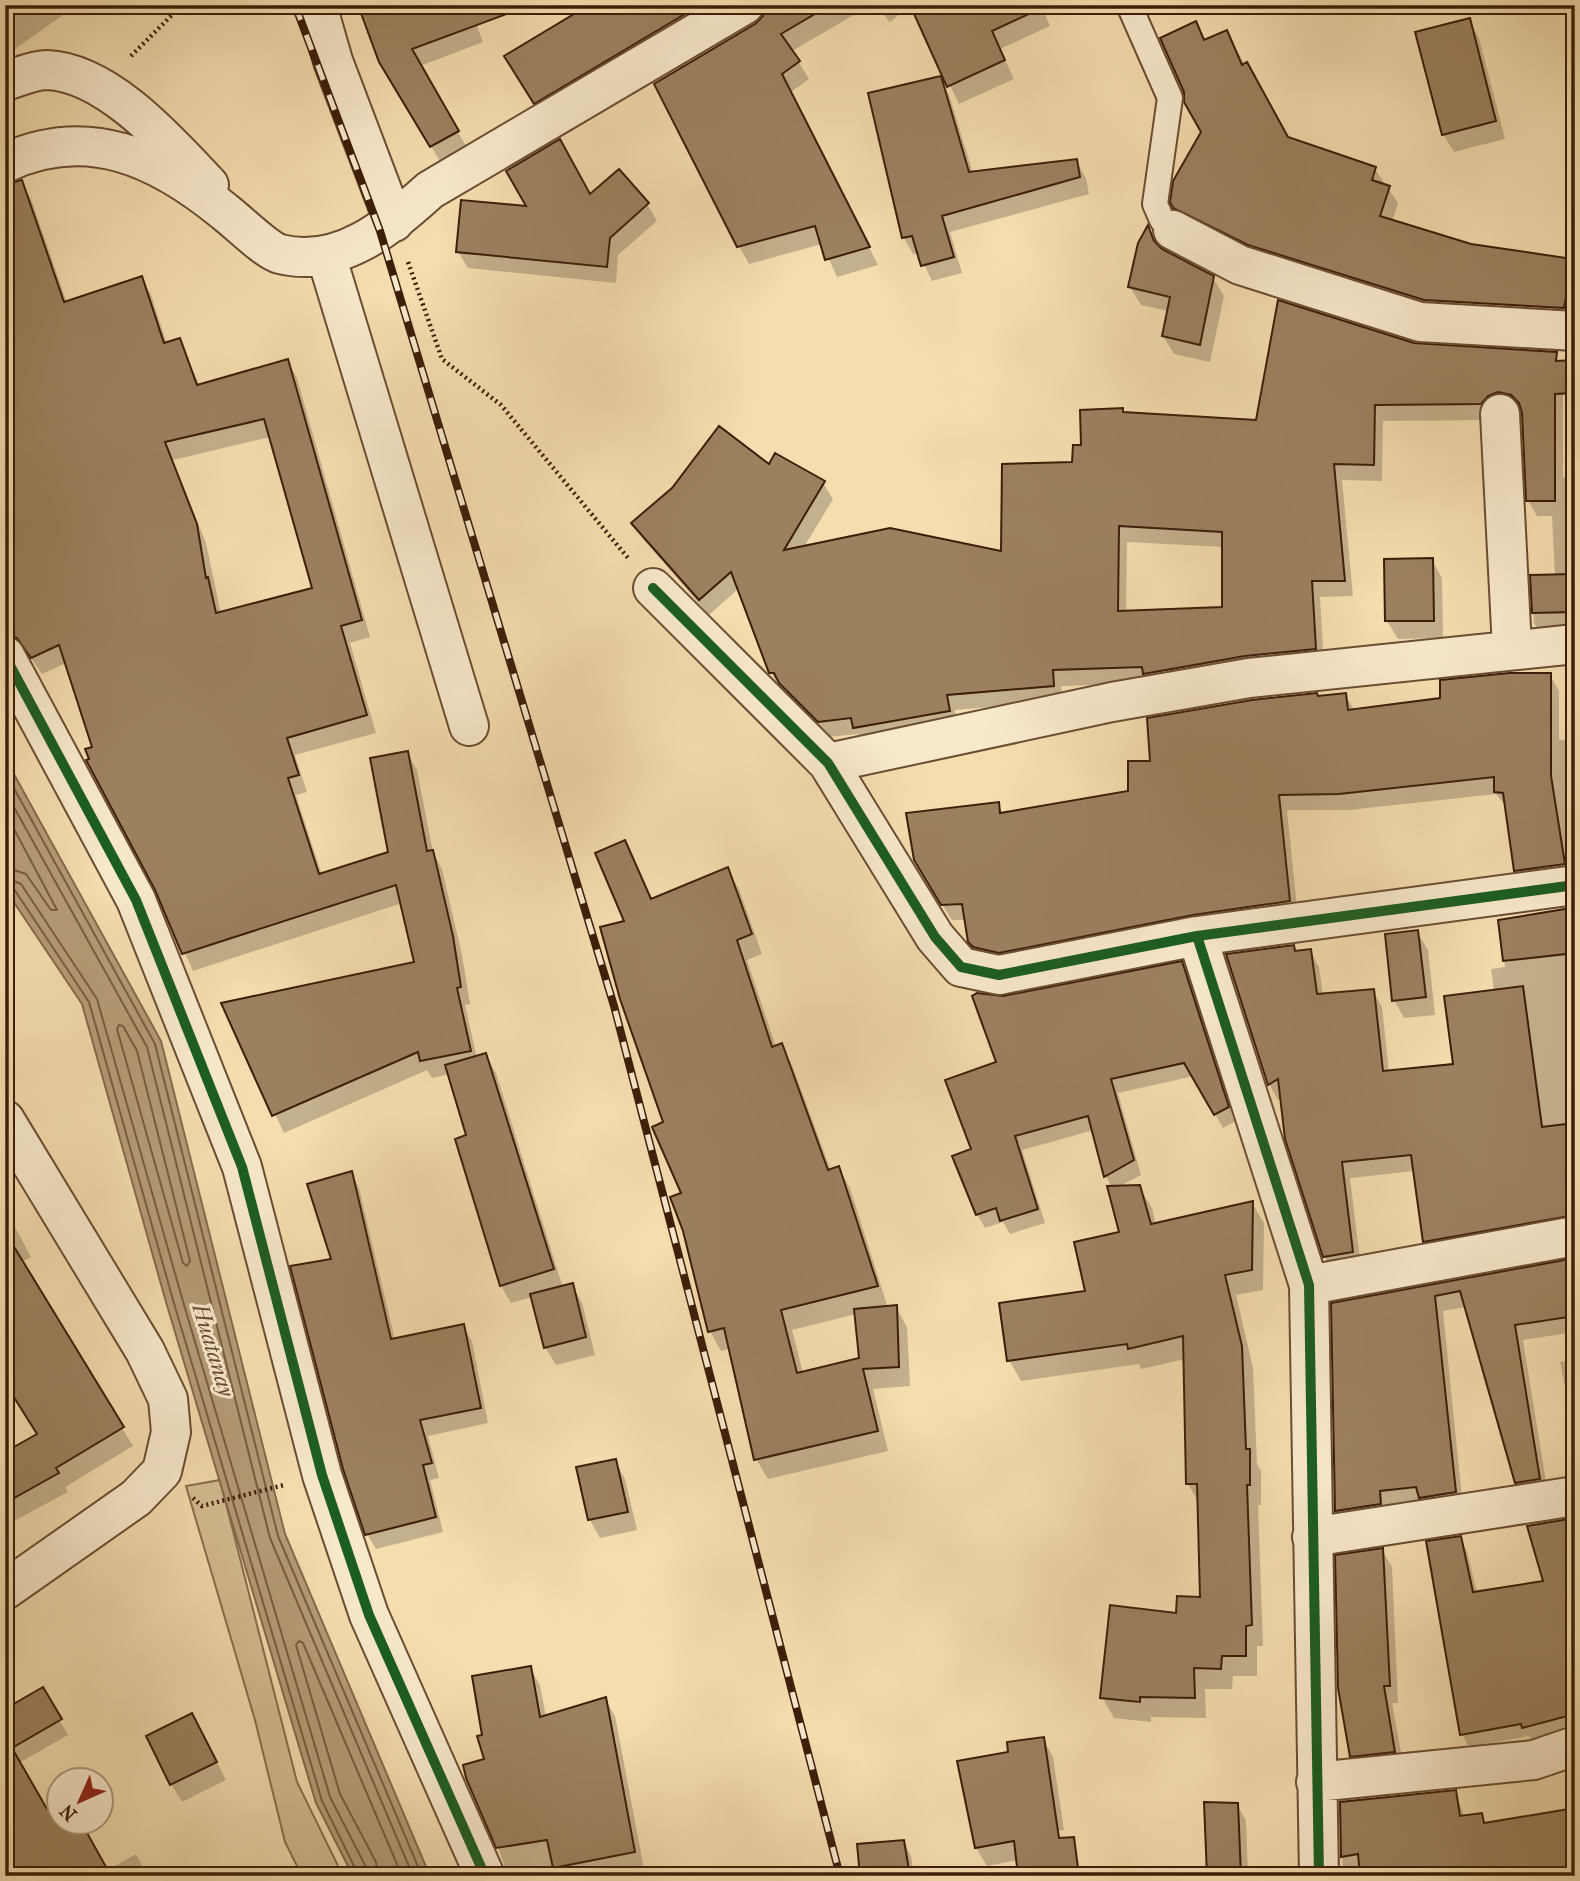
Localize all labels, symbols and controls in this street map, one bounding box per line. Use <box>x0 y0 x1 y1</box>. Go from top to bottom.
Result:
water label: Huatanay <box>186 1299 241 1400</box>
north arrow <box>46 1766 116 1836</box>
text: N <box>55 1799 82 1825</box>

